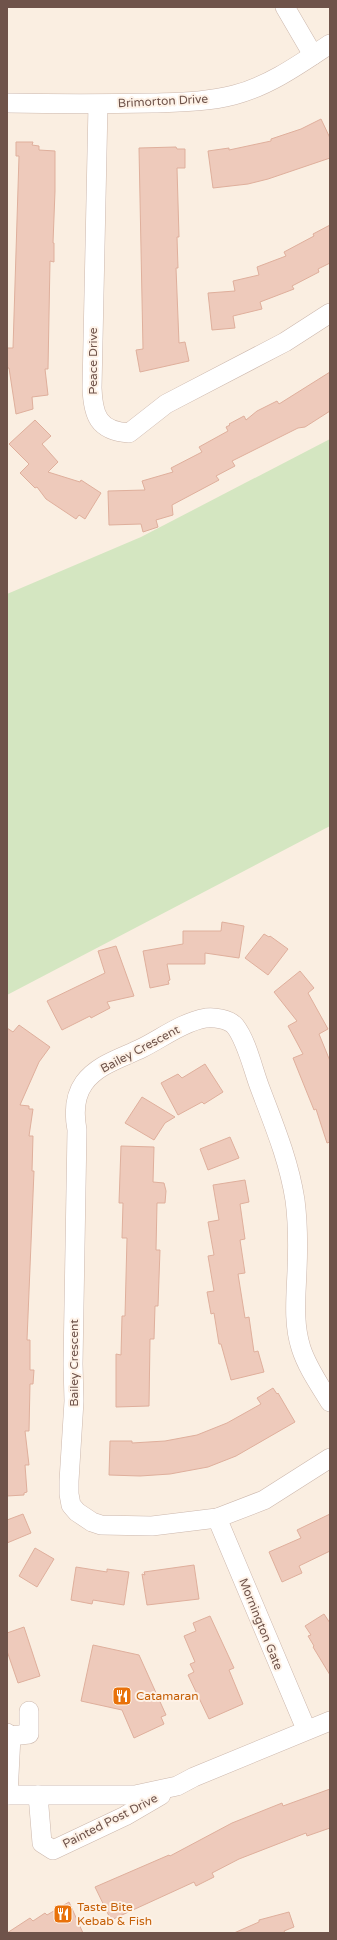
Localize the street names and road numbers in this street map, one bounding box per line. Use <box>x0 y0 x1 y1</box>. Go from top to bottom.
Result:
street label: Brimorton Drive <box>117 92 209 110</box>
street label: Peace Drive <box>86 327 100 395</box>
street label: Bailey Crescent <box>98 1022 182 1076</box>
street label: Bailey Crescent <box>67 1319 81 1407</box>
street label: Mornington Gate <box>236 1576 286 1672</box>
street label: Painted Post Drive <box>60 1791 160 1851</box>

